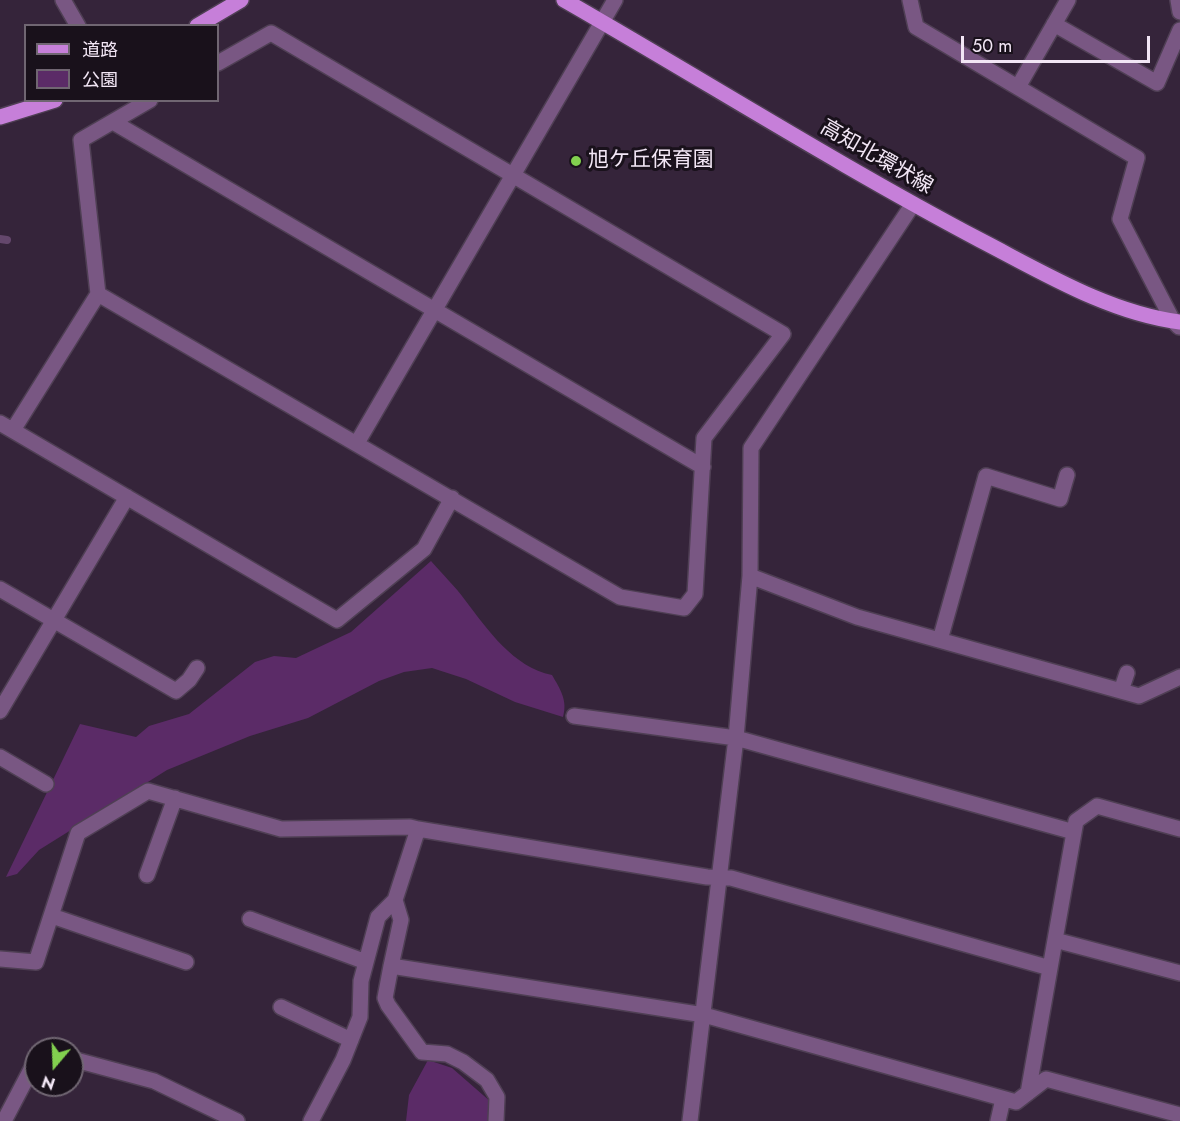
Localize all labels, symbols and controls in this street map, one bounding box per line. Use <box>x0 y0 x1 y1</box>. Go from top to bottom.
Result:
legend <box>24 24 219 102</box>
scale bar <box>964 24 1153 62</box>
text: 50 m <box>972 33 1012 59</box>
text: 道路 <box>82 37 118 63</box>
text: 公園 <box>82 67 118 93</box>
street label: 高知北環状線 <box>815 116 937 200</box>
place label: 旭ケ丘保育園 <box>588 148 714 174</box>
marker: 旭ケ丘保育園 <box>569 154 583 168</box>
north arrow <box>24 1037 84 1097</box>
text: N <box>39 1070 58 1096</box>

